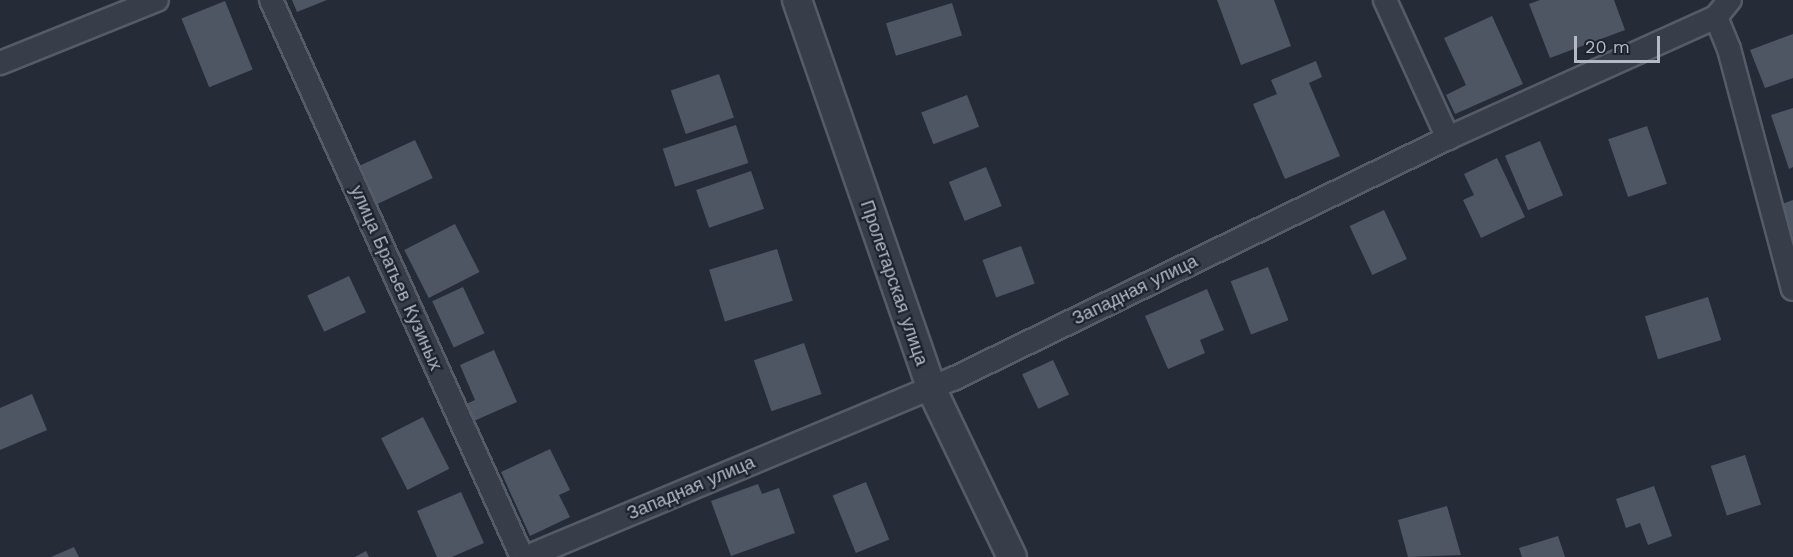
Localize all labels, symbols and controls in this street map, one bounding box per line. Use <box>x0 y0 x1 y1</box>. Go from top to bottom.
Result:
scale bar <box>1577 24 1662 62</box>
text: 20 m <box>1585 36 1630 57</box>
street label: улица Братьев Кузиных <box>345 182 447 374</box>
street label: Пролетарская улица <box>856 198 932 368</box>
street label: Западная улица <box>1069 250 1201 330</box>
street label: Западная улица <box>624 451 758 525</box>

